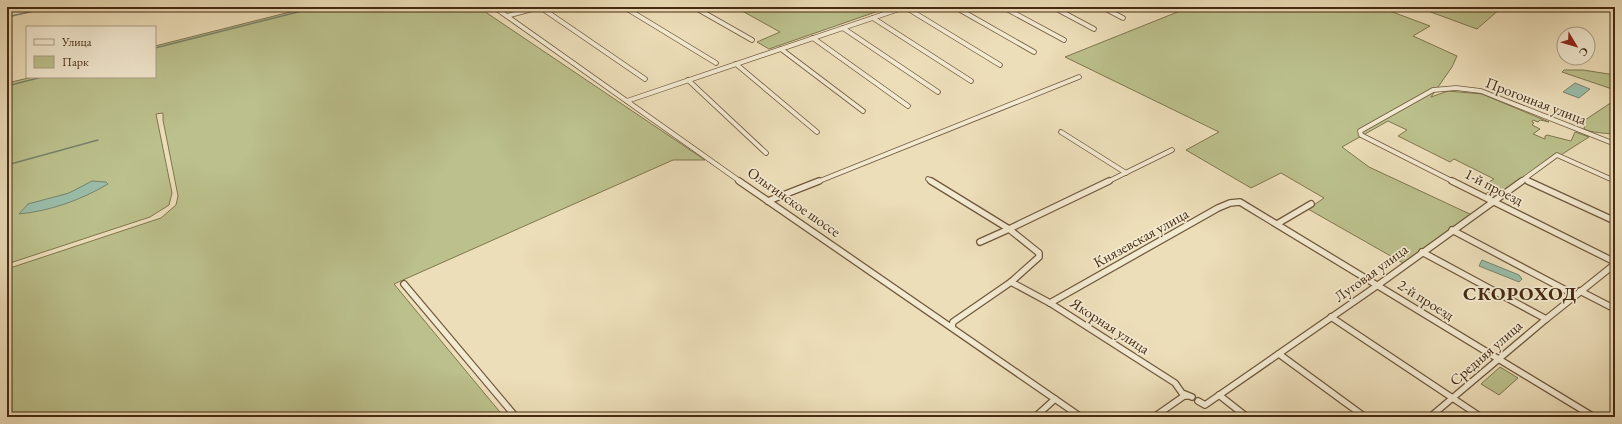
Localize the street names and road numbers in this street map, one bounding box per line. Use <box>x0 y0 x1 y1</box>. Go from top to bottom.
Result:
street label: Прогонная улица <box>1483 73 1589 129</box>
street label: Ольгинское шоссе <box>744 162 845 241</box>
street label: 1-й проезд <box>1462 164 1527 209</box>
street label: Князевская улица <box>1090 204 1192 272</box>
street label: Луговая улица <box>1330 239 1412 306</box>
street label: 2-й проезд <box>1394 275 1458 324</box>
street label: Якорная улица <box>1066 292 1153 358</box>
street label: Средняя улица <box>1445 316 1526 389</box>

